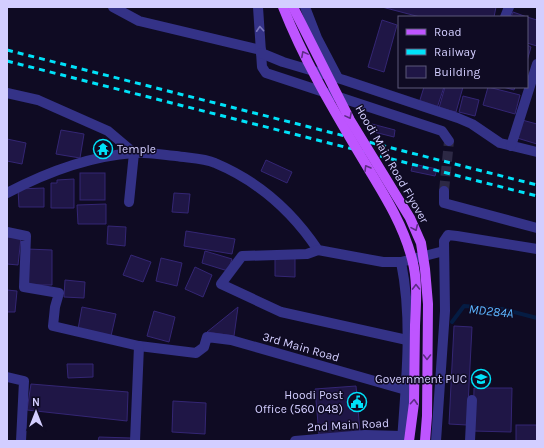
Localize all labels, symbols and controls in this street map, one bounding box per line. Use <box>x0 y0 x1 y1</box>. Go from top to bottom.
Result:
legend <box>398 16 528 88</box>
text: Road <box>434 25 462 39</box>
one-way arrow <box>255 26 264 32</box>
text: Railway <box>434 45 476 59</box>
one-way arrow <box>302 51 309 58</box>
text: Building <box>434 65 481 79</box>
street label: Hoodi Main Road Flyover <box>352 103 432 226</box>
one-way arrow <box>344 112 351 120</box>
temple icon: Temple <box>92 138 114 160</box>
place label: Temple <box>117 142 156 156</box>
one-way arrow <box>365 165 372 172</box>
one-way arrow <box>410 224 418 232</box>
one-way arrow <box>412 284 420 290</box>
water label: MD284A <box>468 301 514 321</box>
street label: 3rd Main Road <box>261 329 341 365</box>
one-way arrow <box>423 354 431 360</box>
school or university icon: Government PUC <box>470 368 492 390</box>
place label: Government PUC <box>375 372 467 386</box>
place label: Hoodi Post Office (560 048) <box>255 388 343 416</box>
public building icon: Hoodi Post Office (560 048) <box>346 391 368 413</box>
north arrow <box>16 392 56 432</box>
text: N <box>32 396 40 409</box>
one-way arrow <box>409 399 418 405</box>
street label: 2nd Main Road <box>307 416 389 434</box>

